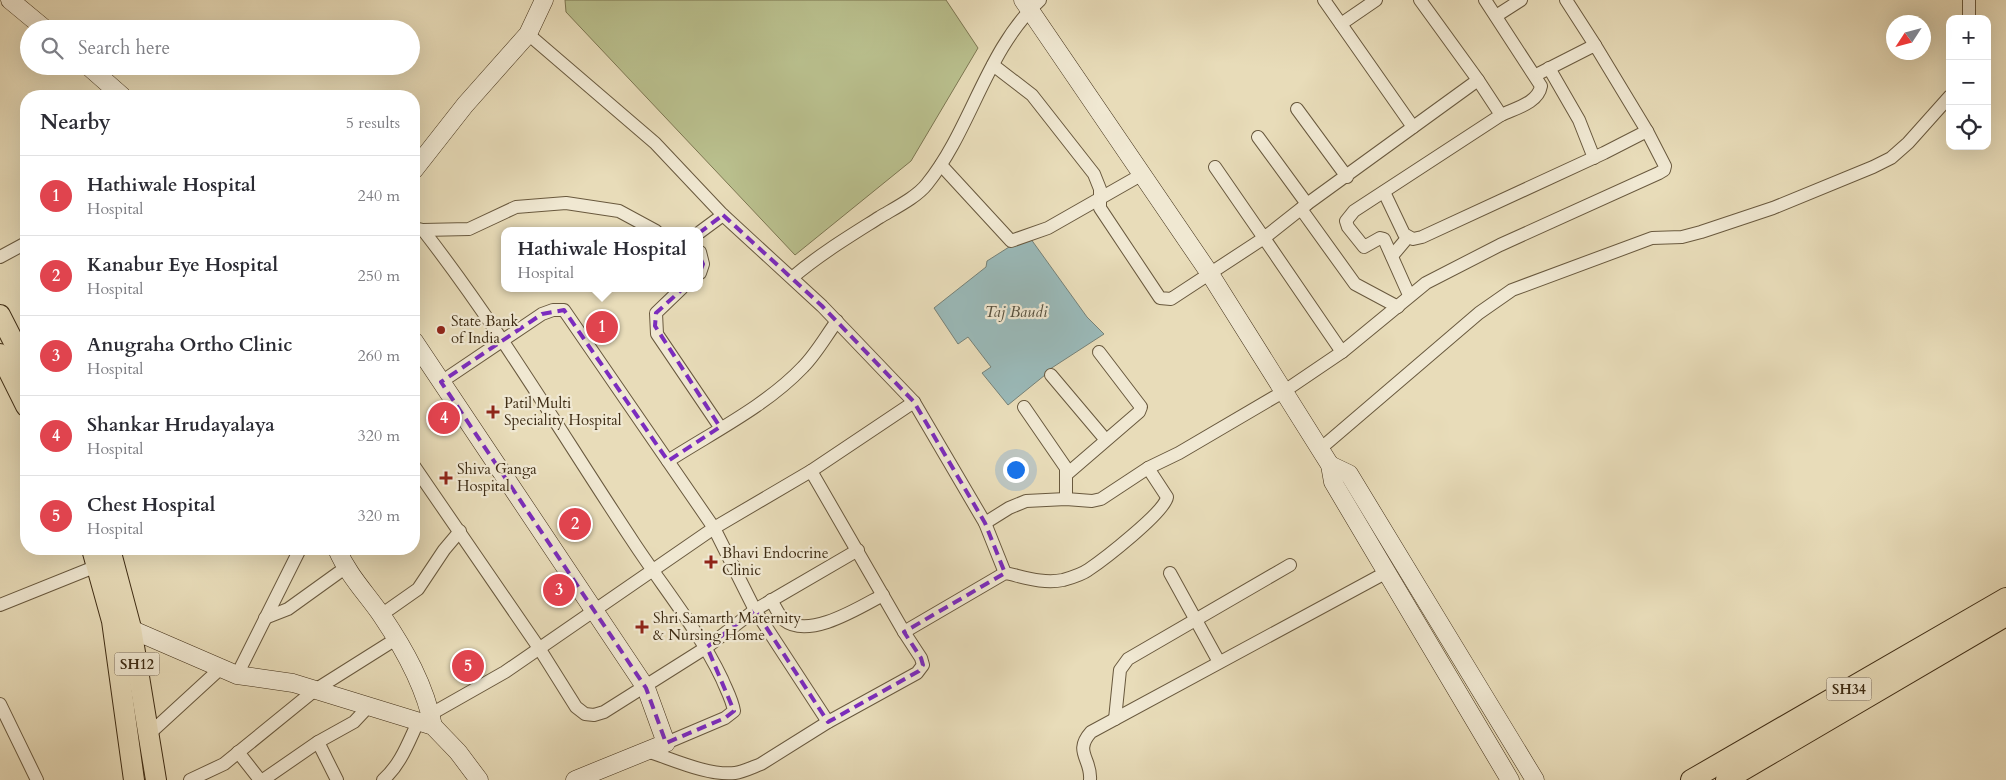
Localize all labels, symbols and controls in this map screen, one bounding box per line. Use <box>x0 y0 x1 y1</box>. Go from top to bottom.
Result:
north arrow <box>1886 15 1931 60</box>
map controls <box>1946 15 1991 150</box>
button: + <box>1946 15 1991 60</box>
search box <box>20 20 420 75</box>
icon: search <box>38 34 66 62</box>
text: Search here <box>78 35 170 61</box>
button: − <box>1946 60 1991 105</box>
button: locate <box>1946 105 1991 150</box>
text: Nearby <box>40 108 111 137</box>
text: 5 results <box>346 112 400 134</box>
text: Hathiwale Hospital <box>87 172 256 198</box>
text: 1 <box>52 185 60 207</box>
text: 240 m <box>358 185 400 207</box>
text: Hospital <box>87 198 143 220</box>
popup <box>501 227 703 292</box>
text: Hathiwale Hospital <box>518 236 686 262</box>
text: Kanabur Eye Hospital <box>87 252 278 278</box>
text: Hospital <box>518 262 574 284</box>
text: 2 <box>52 265 60 287</box>
text: 250 m <box>358 265 400 287</box>
text: Hospital <box>87 278 143 300</box>
water label: Taj Baudi <box>985 301 1048 323</box>
pin: 1 <box>586 308 618 346</box>
place label: State Bank of India <box>451 311 519 348</box>
marker: State Bank of India <box>435 324 447 336</box>
text: Anugraha Ortho Clinic <box>87 332 293 358</box>
text: 3 <box>52 345 60 367</box>
text: 260 m <box>358 345 400 367</box>
text: Hospital <box>87 358 143 380</box>
place label: Patil Multi Speciality Hospital <box>504 393 622 430</box>
pin: 4 <box>428 399 460 437</box>
marker: Patil Multi Speciality Hospital <box>486 405 500 419</box>
text: Shankar Hrudayalaya <box>87 412 275 438</box>
text: 4 <box>52 425 60 447</box>
text: 320 m <box>358 425 400 447</box>
text: Hospital <box>87 438 143 460</box>
your location <box>1003 457 1029 483</box>
place label: Shiva Ganga Hospital <box>457 459 537 496</box>
marker: Shiva Ganga Hospital <box>439 471 453 485</box>
text: Chest Hospital <box>87 492 215 518</box>
text: 5 <box>52 505 60 527</box>
text: 320 m <box>358 505 400 527</box>
pin: 2 <box>559 505 591 543</box>
text: Hospital <box>87 518 143 540</box>
place label: Bhavi Endocrine Clinic <box>722 543 829 580</box>
marker: Bhavi Endocrine Clinic <box>704 555 718 569</box>
pin: 3 <box>543 571 575 609</box>
place label: Shri Samarth Maternity & Nursing Home <box>653 608 801 645</box>
marker: Shri Samarth Maternity & Nursing Home <box>635 620 649 634</box>
pin: 5 <box>452 647 484 685</box>
road number: SH12 <box>114 652 160 676</box>
road number: SH34 <box>1826 678 1872 701</box>

